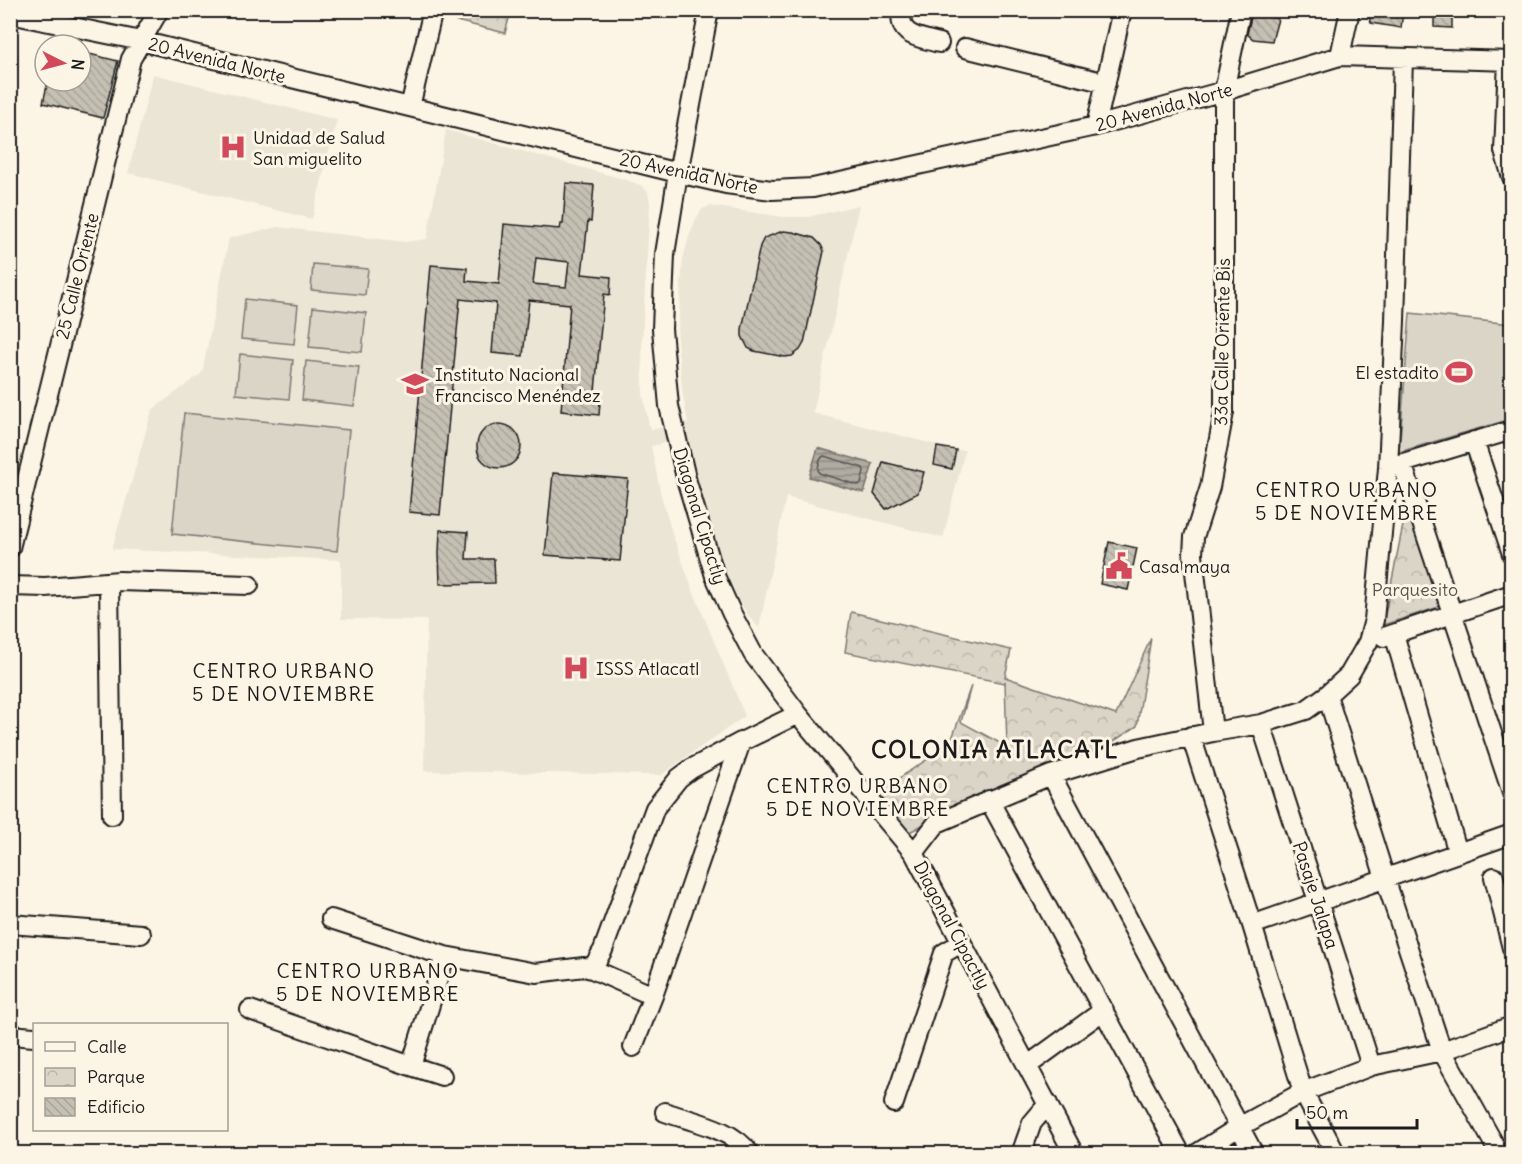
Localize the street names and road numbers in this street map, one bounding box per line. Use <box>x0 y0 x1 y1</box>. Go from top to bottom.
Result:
street label: 20 Avenida Norte <box>146 32 288 88</box>
street label: 20 Avenida Norte <box>1093 78 1235 136</box>
street label: 20 Avenida Norte <box>618 147 760 199</box>
street label: 25 Calle Oriente <box>50 210 104 342</box>
street label: 33a Calle Oriente Bis <box>1209 258 1235 426</box>
street label: Diagonal Cipactly <box>668 445 732 587</box>
street label: Pasaje Jalapa <box>1288 838 1344 952</box>
street label: Diagonal Cipactly <box>909 857 995 993</box>

